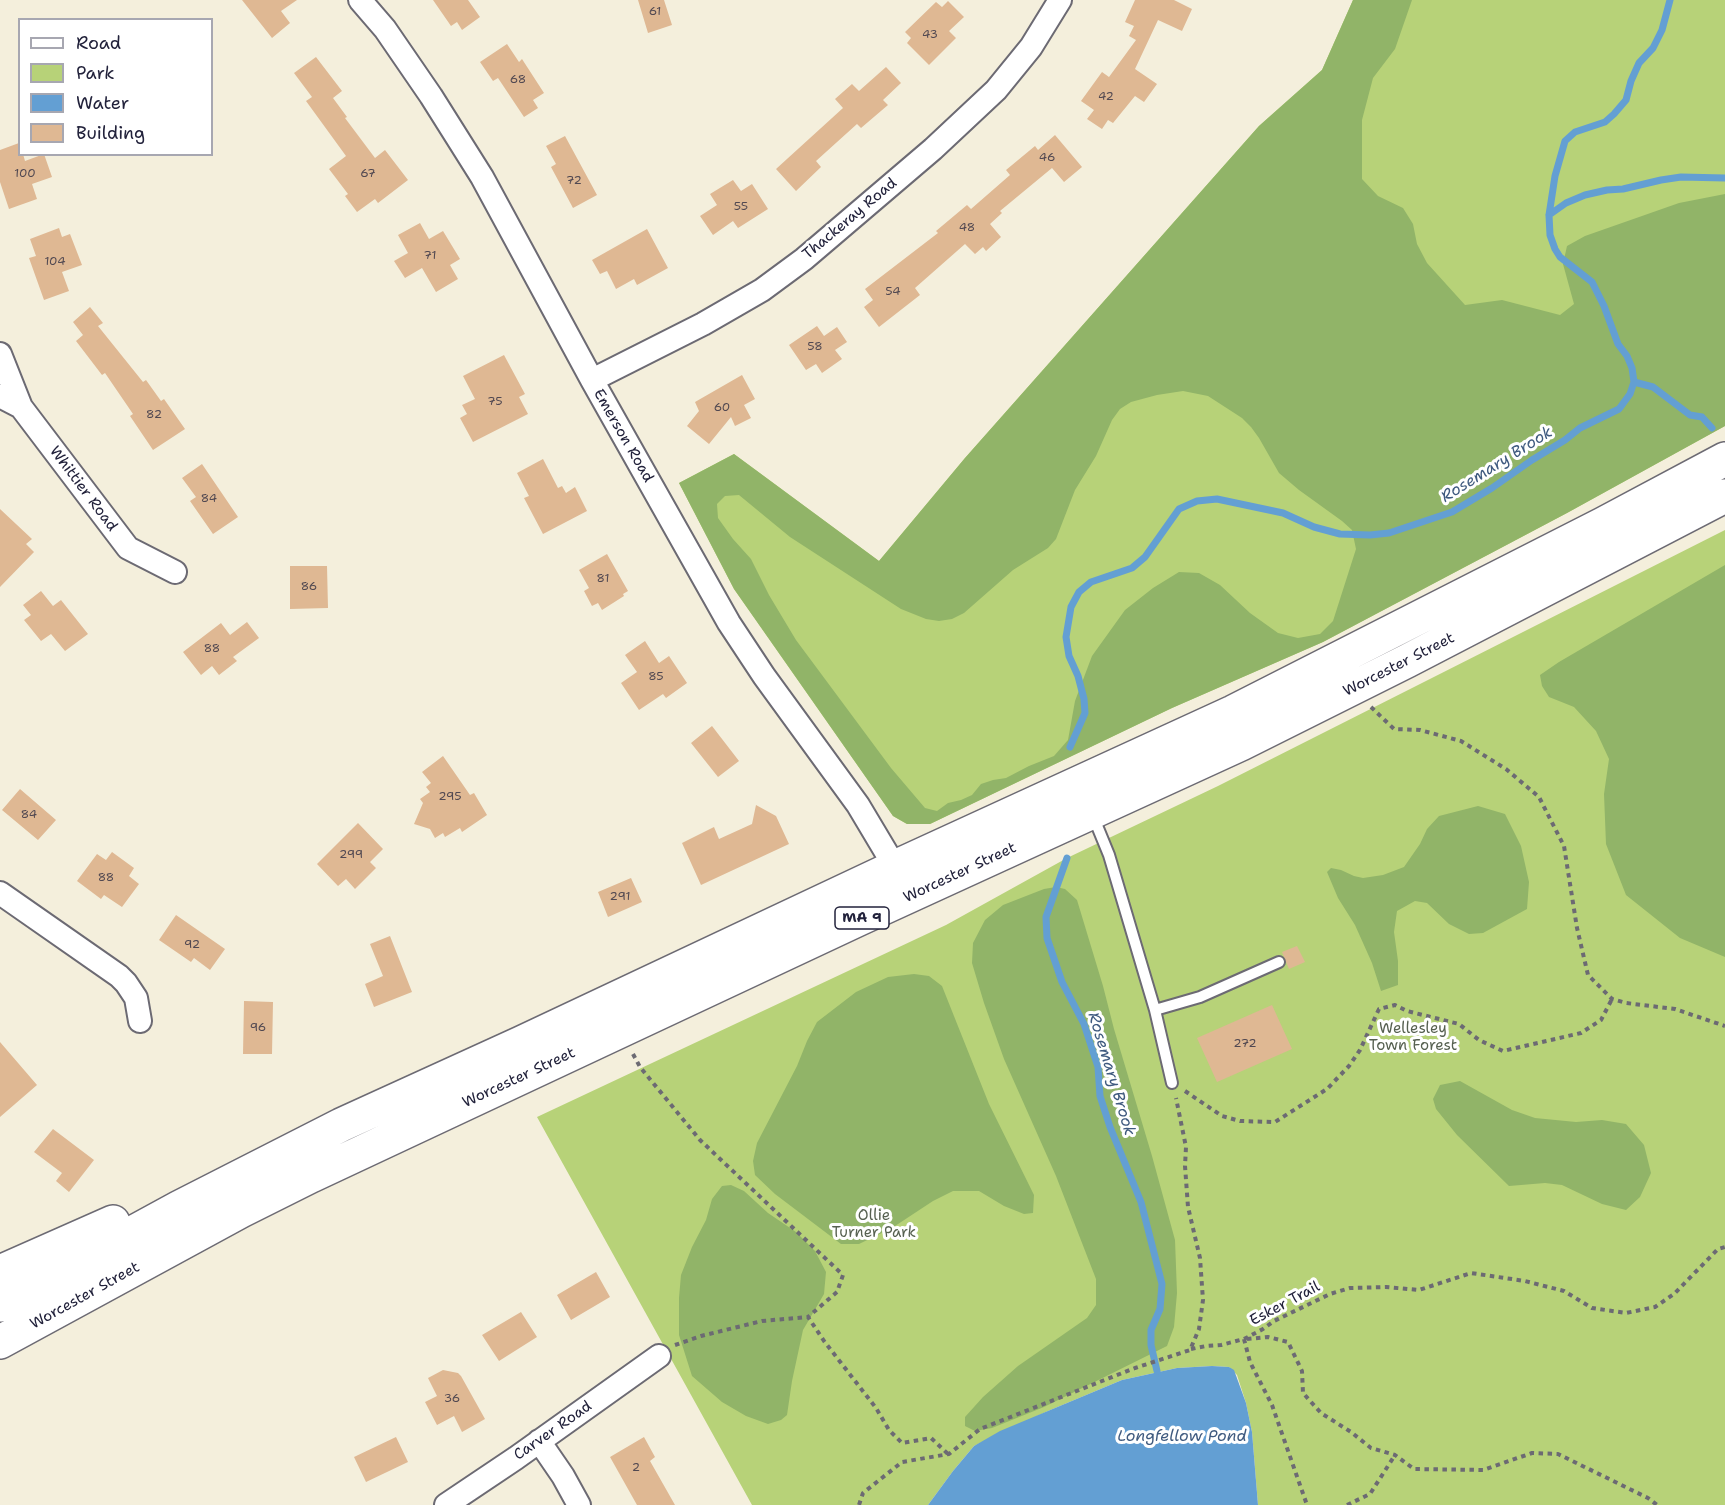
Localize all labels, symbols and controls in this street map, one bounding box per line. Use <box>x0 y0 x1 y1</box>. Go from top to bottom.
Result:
house number: 61 <box>649 5 661 19</box>
legend <box>18 18 213 156</box>
house number: 43 <box>922 28 938 42</box>
text: Road <box>76 31 121 55</box>
text: Park <box>76 61 115 85</box>
house number: 68 <box>510 73 526 87</box>
house number: 42 <box>1098 90 1114 104</box>
text: Water <box>76 91 129 115</box>
text: Building <box>76 121 145 145</box>
house number: 46 <box>1039 151 1055 165</box>
house number: 100 <box>14 167 36 181</box>
house number: 67 <box>360 167 376 181</box>
house number: 72 <box>566 174 582 188</box>
street label: Thackeray Road <box>799 174 901 264</box>
house number: 55 <box>734 200 748 214</box>
house number: 48 <box>959 221 975 235</box>
house number: 71 <box>424 249 436 263</box>
house number: 104 <box>44 255 66 269</box>
house number: 54 <box>885 285 901 299</box>
house number: 58 <box>807 340 823 354</box>
street label: Emerson Road <box>589 386 657 486</box>
house number: 75 <box>487 395 503 409</box>
house number: 60 <box>714 401 730 415</box>
house number: 82 <box>146 408 162 422</box>
water label: Rosemary Brook <box>1438 423 1556 507</box>
street label: Whittier Road <box>45 443 121 535</box>
house number: 84 <box>201 492 217 506</box>
house number: 81 <box>597 572 609 586</box>
house number: 86 <box>301 580 317 594</box>
street label: Worcester Street <box>1340 629 1458 701</box>
house number: 88 <box>204 642 220 656</box>
house number: 85 <box>648 670 664 684</box>
house number: 295 <box>438 790 462 804</box>
house number: 84 <box>21 808 37 822</box>
street label: Worcester Street <box>901 839 1019 907</box>
house number: 299 <box>339 848 363 862</box>
house number: 88 <box>98 871 114 885</box>
house number: 291 <box>610 890 630 904</box>
road number: MA 9 <box>835 907 889 929</box>
house number: 92 <box>184 938 200 952</box>
water label: Rosemary Brook <box>1083 1010 1139 1138</box>
park label: Wellesley Town Forest <box>1369 1020 1457 1055</box>
house number: 96 <box>250 1021 266 1035</box>
house number: 272 <box>1233 1037 1257 1051</box>
street label: Worcester Street <box>460 1044 578 1112</box>
park label: Ollie Turner Park <box>832 1207 916 1242</box>
street label: Worcester Street <box>27 1258 143 1334</box>
street label: Esker Trail <box>1247 1278 1323 1330</box>
house number: 36 <box>444 1392 460 1406</box>
street label: Carver Road <box>511 1398 595 1464</box>
water label: Longfellow Pond <box>1117 1427 1247 1447</box>
house number: 2 <box>632 1461 640 1475</box>

